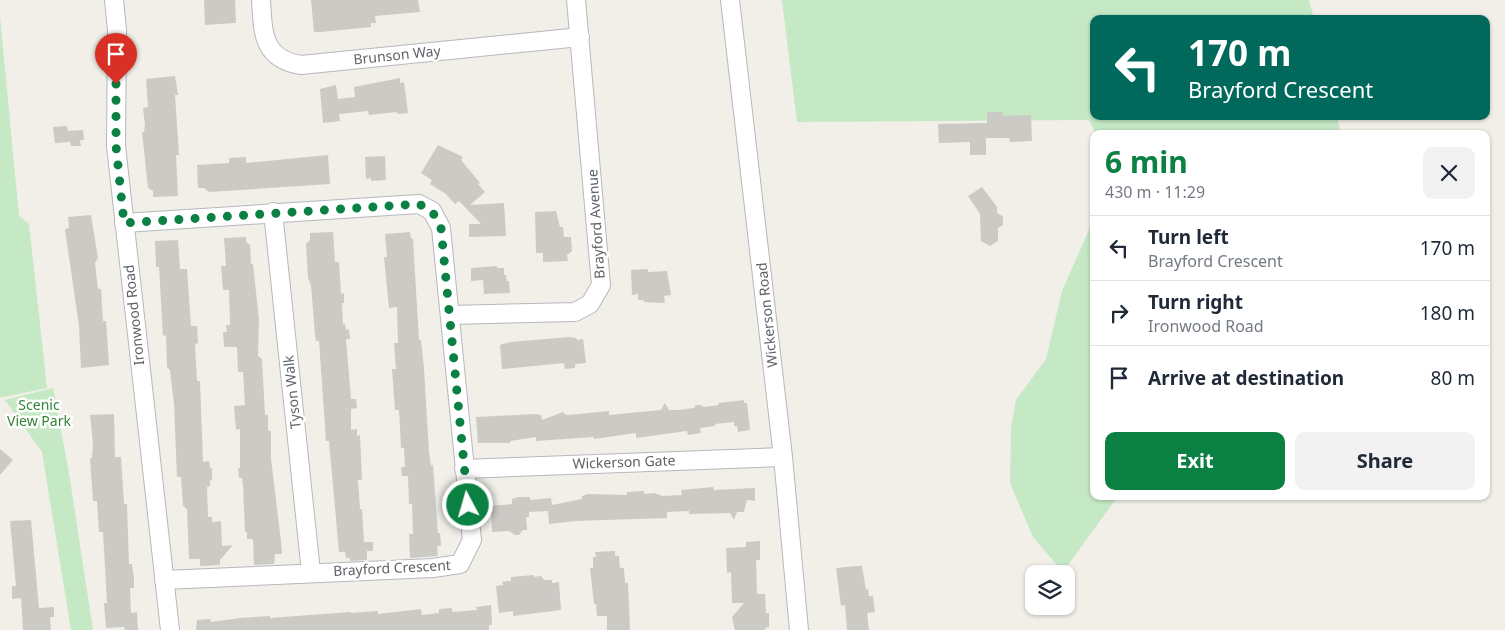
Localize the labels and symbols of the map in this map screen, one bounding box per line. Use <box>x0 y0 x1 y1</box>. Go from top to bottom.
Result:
pin <box>95 33 137 84</box>
street label: Brunson Way <box>352 40 442 69</box>
street label: Brayford Avenue <box>582 169 609 279</box>
street label: Wickerson Road <box>752 262 781 369</box>
street label: Ironwood Road <box>119 264 148 366</box>
street label: Tyson Walk <box>278 354 305 430</box>
park label: Scenic View Park <box>7 395 71 430</box>
street label: Wickerson Gate <box>572 450 676 473</box>
position arrow <box>441 478 493 530</box>
street label: Brayford Crescent <box>333 555 451 580</box>

